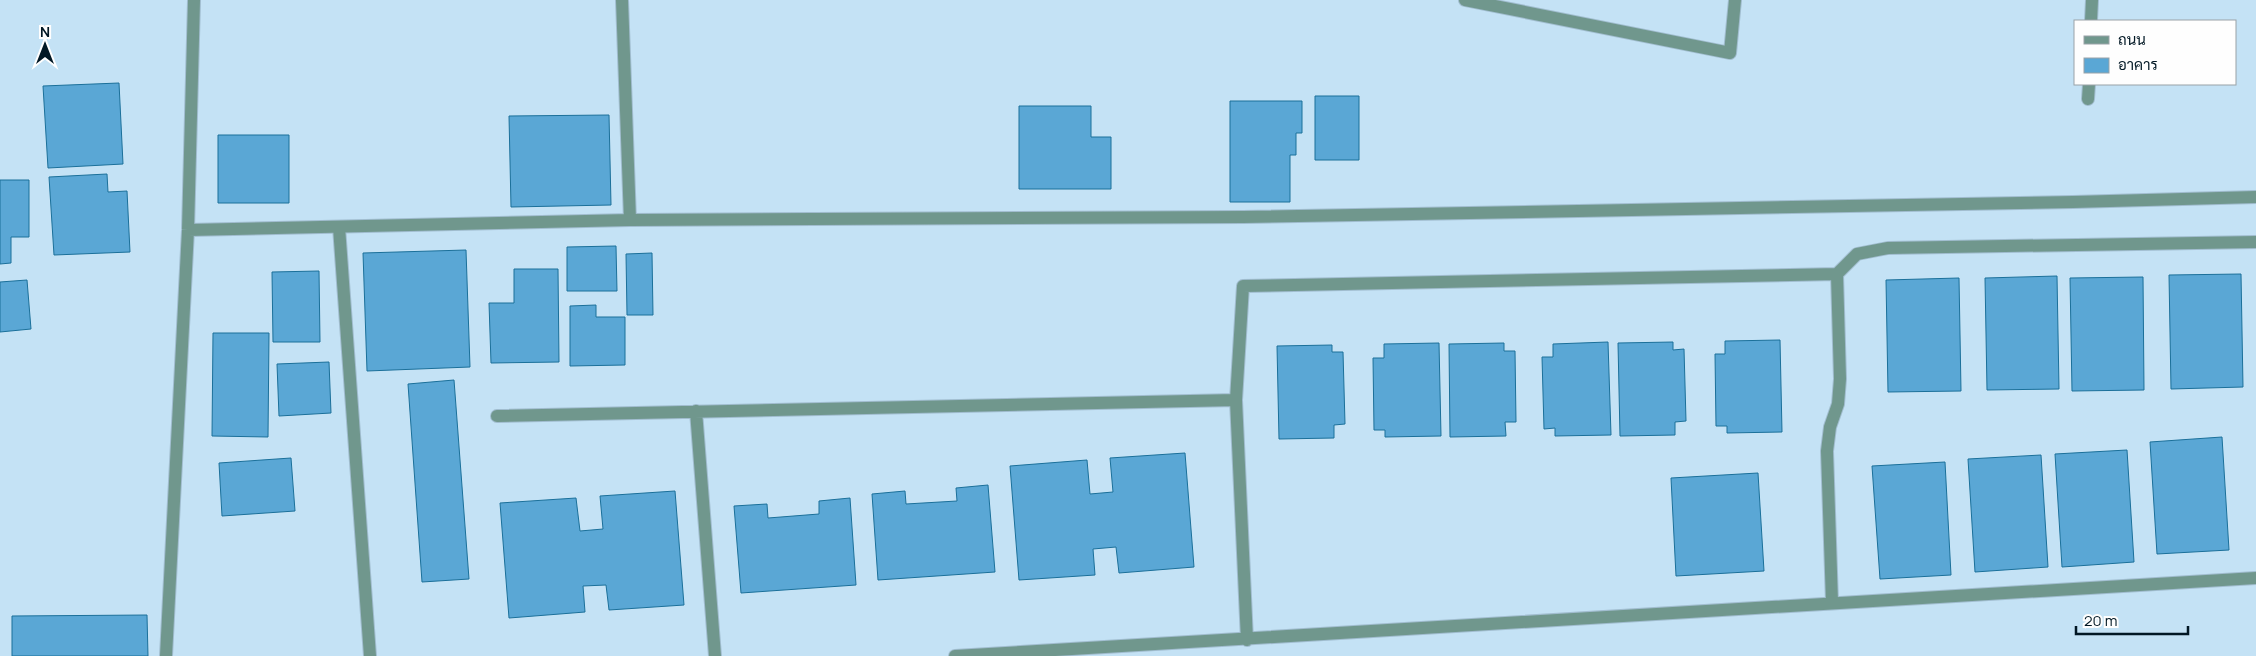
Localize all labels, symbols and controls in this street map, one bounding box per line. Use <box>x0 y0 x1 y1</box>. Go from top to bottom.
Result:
north arrow <box>20 20 70 70</box>
legend <box>2074 20 2236 85</box>
text: N <box>40 22 50 41</box>
text: ถนน <box>2118 29 2146 50</box>
text: อาคาร <box>2118 54 2158 75</box>
scale bar <box>2076 604 2188 636</box>
text: 20 m <box>2084 610 2117 631</box>

